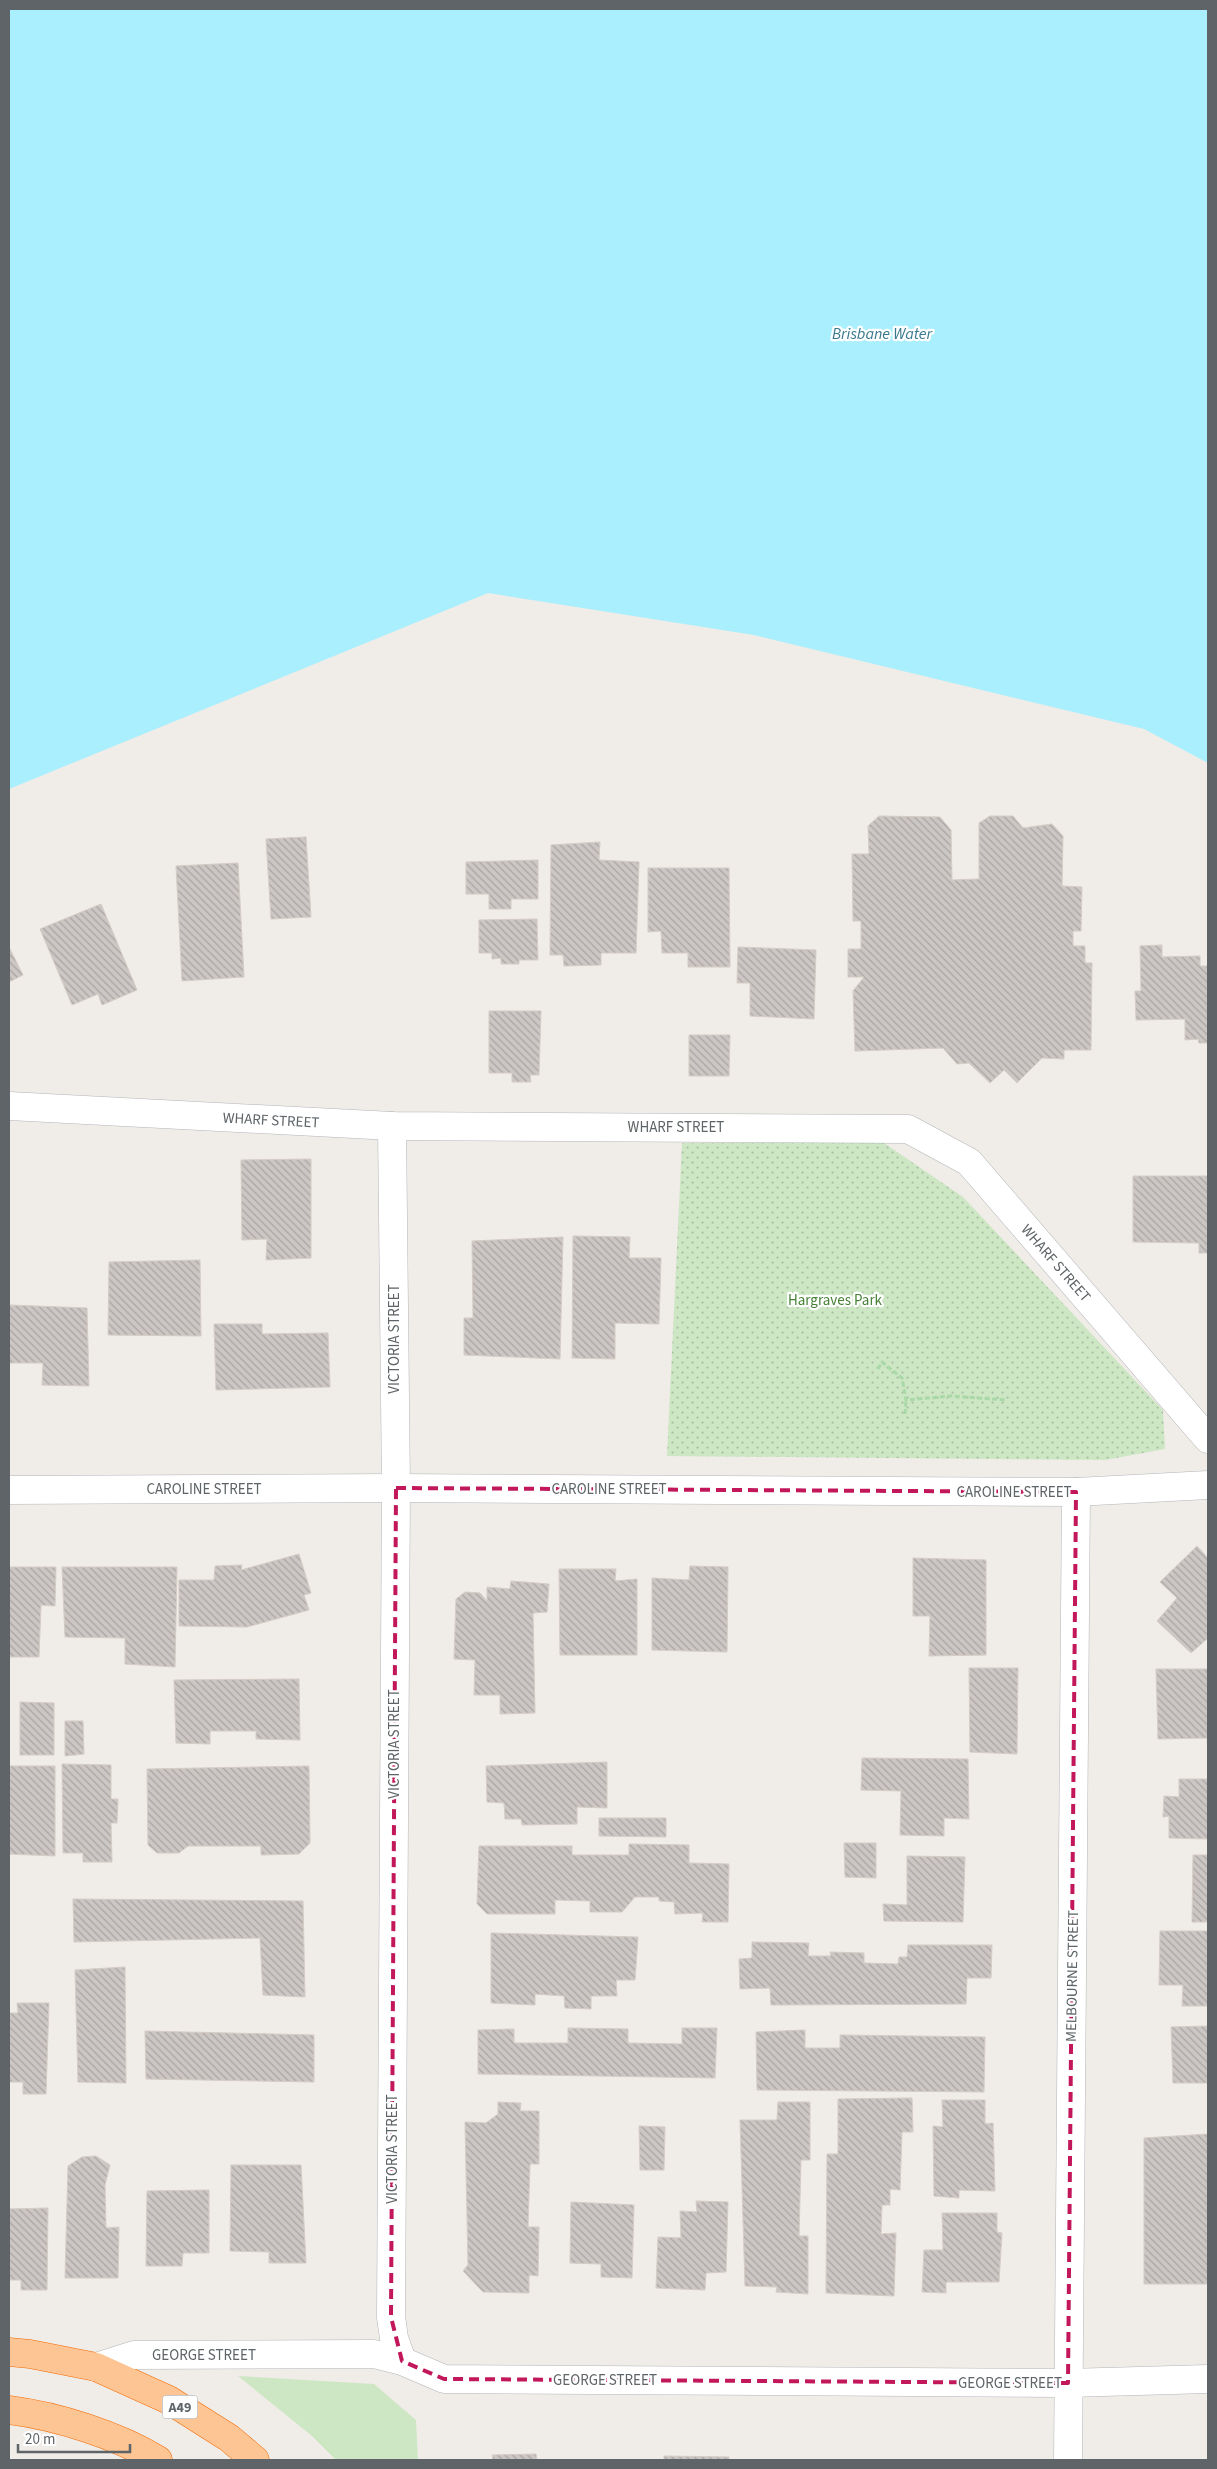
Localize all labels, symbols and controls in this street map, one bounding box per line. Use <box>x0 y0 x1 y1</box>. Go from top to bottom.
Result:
water label: Brisbane Water <box>832 323 933 345</box>
street label: WHARF STREET <box>222 1107 320 1134</box>
street label: WHARF STREET <box>628 1117 724 1138</box>
street label: WHARF STREET <box>1016 1220 1095 1307</box>
street label: VICTORIA STREET <box>384 1284 405 1394</box>
park label: Hargraves Park <box>788 1290 883 1311</box>
street label: CAROLINE STREET <box>146 1479 262 1500</box>
street label: CAROLINE STREET <box>551 1479 667 1500</box>
street label: CAROLINE STREET <box>956 1482 1072 1503</box>
street label: VICTORIA STREET <box>384 1689 405 1799</box>
street label: MELBOURNE STREET <box>1061 1910 1084 2042</box>
street label: VICTORIA STREET <box>382 2094 403 2204</box>
street label: GEORGE STREET <box>152 2345 256 2366</box>
street label: GEORGE STREET <box>553 2370 657 2391</box>
street label: GEORGE STREET <box>958 2373 1062 2394</box>
road number: A49 <box>162 2396 198 2418</box>
scale bar <box>18 2422 130 2454</box>
text: 20 m <box>25 2429 55 2450</box>

